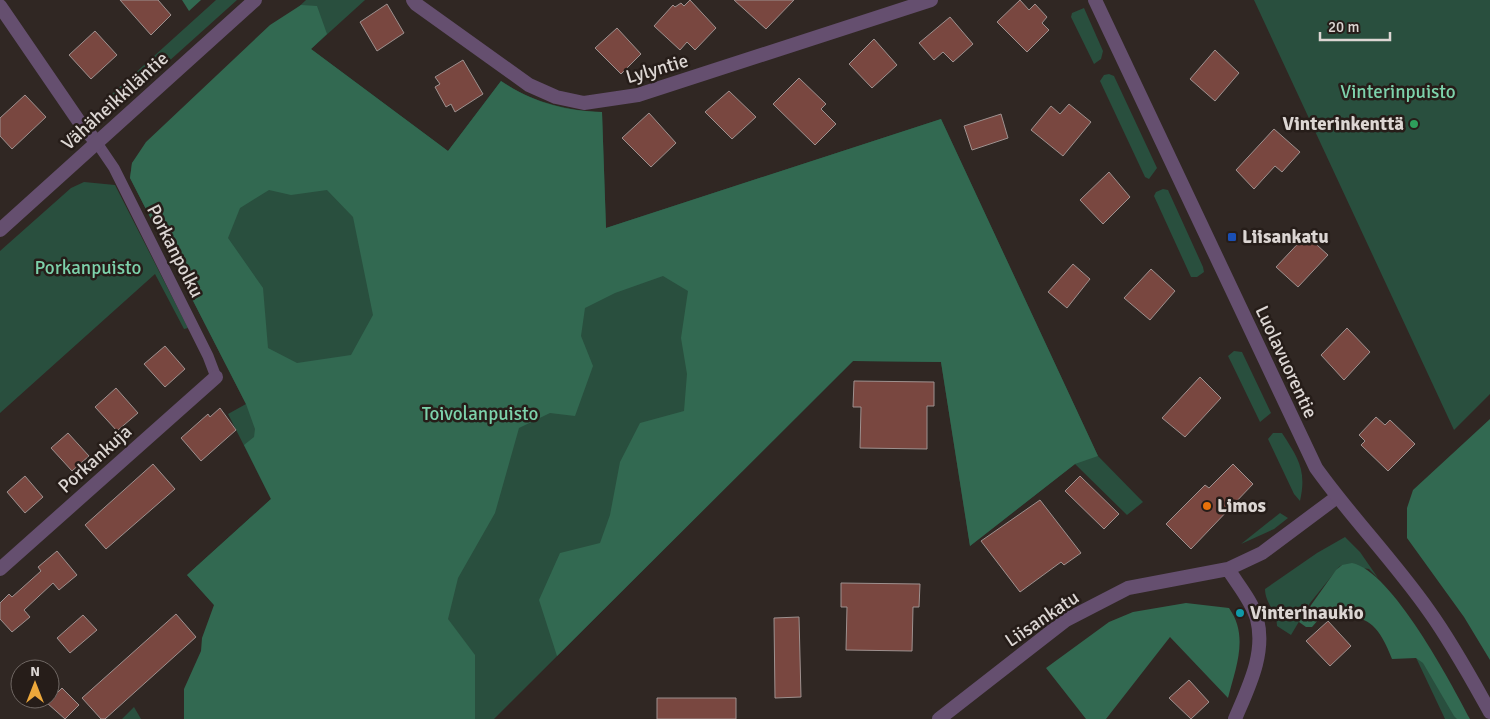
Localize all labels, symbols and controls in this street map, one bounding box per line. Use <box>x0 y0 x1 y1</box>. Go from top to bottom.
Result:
scale bar <box>1320 10 1390 42</box>
text: 20 m <box>1328 18 1359 36</box>
street label: Vähäheikkiläntie <box>56 47 174 155</box>
street label: Lylyntie <box>623 49 691 89</box>
park label: Vinterinpuisto <box>1340 80 1456 104</box>
place label: Vinterinkenttä <box>1283 112 1404 136</box>
marker: Vinterinkenttä <box>1408 118 1420 130</box>
street label: Porkanpolku <box>141 200 209 302</box>
place label: Liisankatu <box>1242 225 1329 249</box>
marker: Liisankatu <box>1226 231 1238 243</box>
park label: Porkanpuisto <box>35 256 142 280</box>
street label: Luolavuorentie <box>1249 302 1323 422</box>
park label: Toivolanpuisto <box>422 402 538 426</box>
street label: Porkankuja <box>53 420 137 498</box>
place label: Limos <box>1217 494 1266 518</box>
marker: Limos <box>1201 500 1213 512</box>
street label: Liisankatu <box>1000 586 1084 652</box>
place label: Vinterinaukio <box>1250 601 1364 625</box>
marker: Vinterinaukio <box>1234 607 1246 619</box>
north arrow <box>10 659 60 709</box>
text: N <box>30 663 40 680</box>

